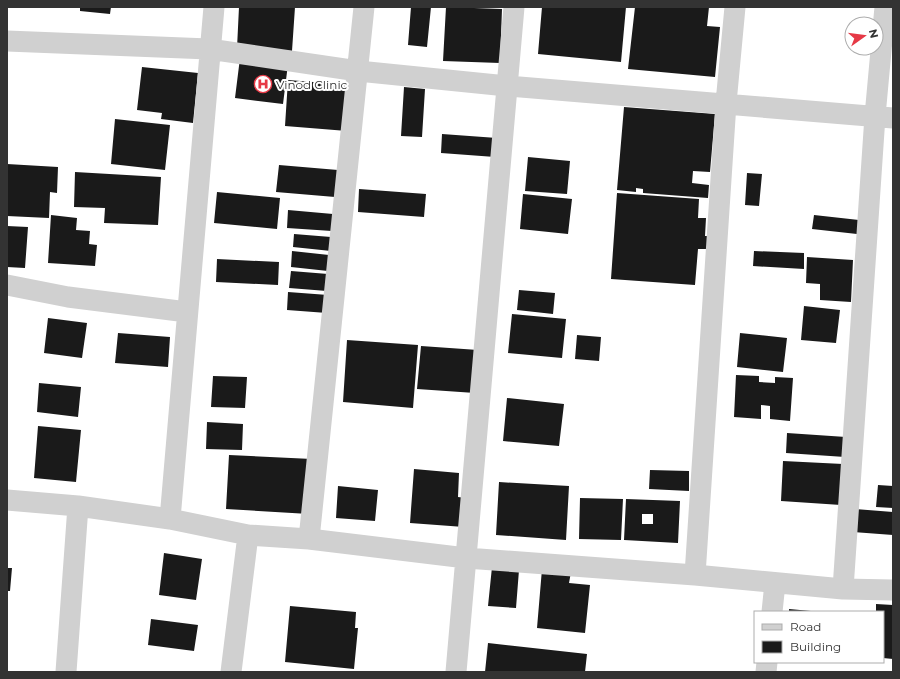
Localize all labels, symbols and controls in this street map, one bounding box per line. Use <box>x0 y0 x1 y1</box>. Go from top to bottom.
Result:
north arrow <box>844 16 884 56</box>
text: N <box>866 28 882 40</box>
hospital icon: Vinod Clinic <box>253 74 273 94</box>
place label: Vinod Clinic <box>276 77 348 92</box>
legend <box>754 611 884 663</box>
text: Road <box>790 619 821 634</box>
text: Building <box>790 639 841 654</box>

